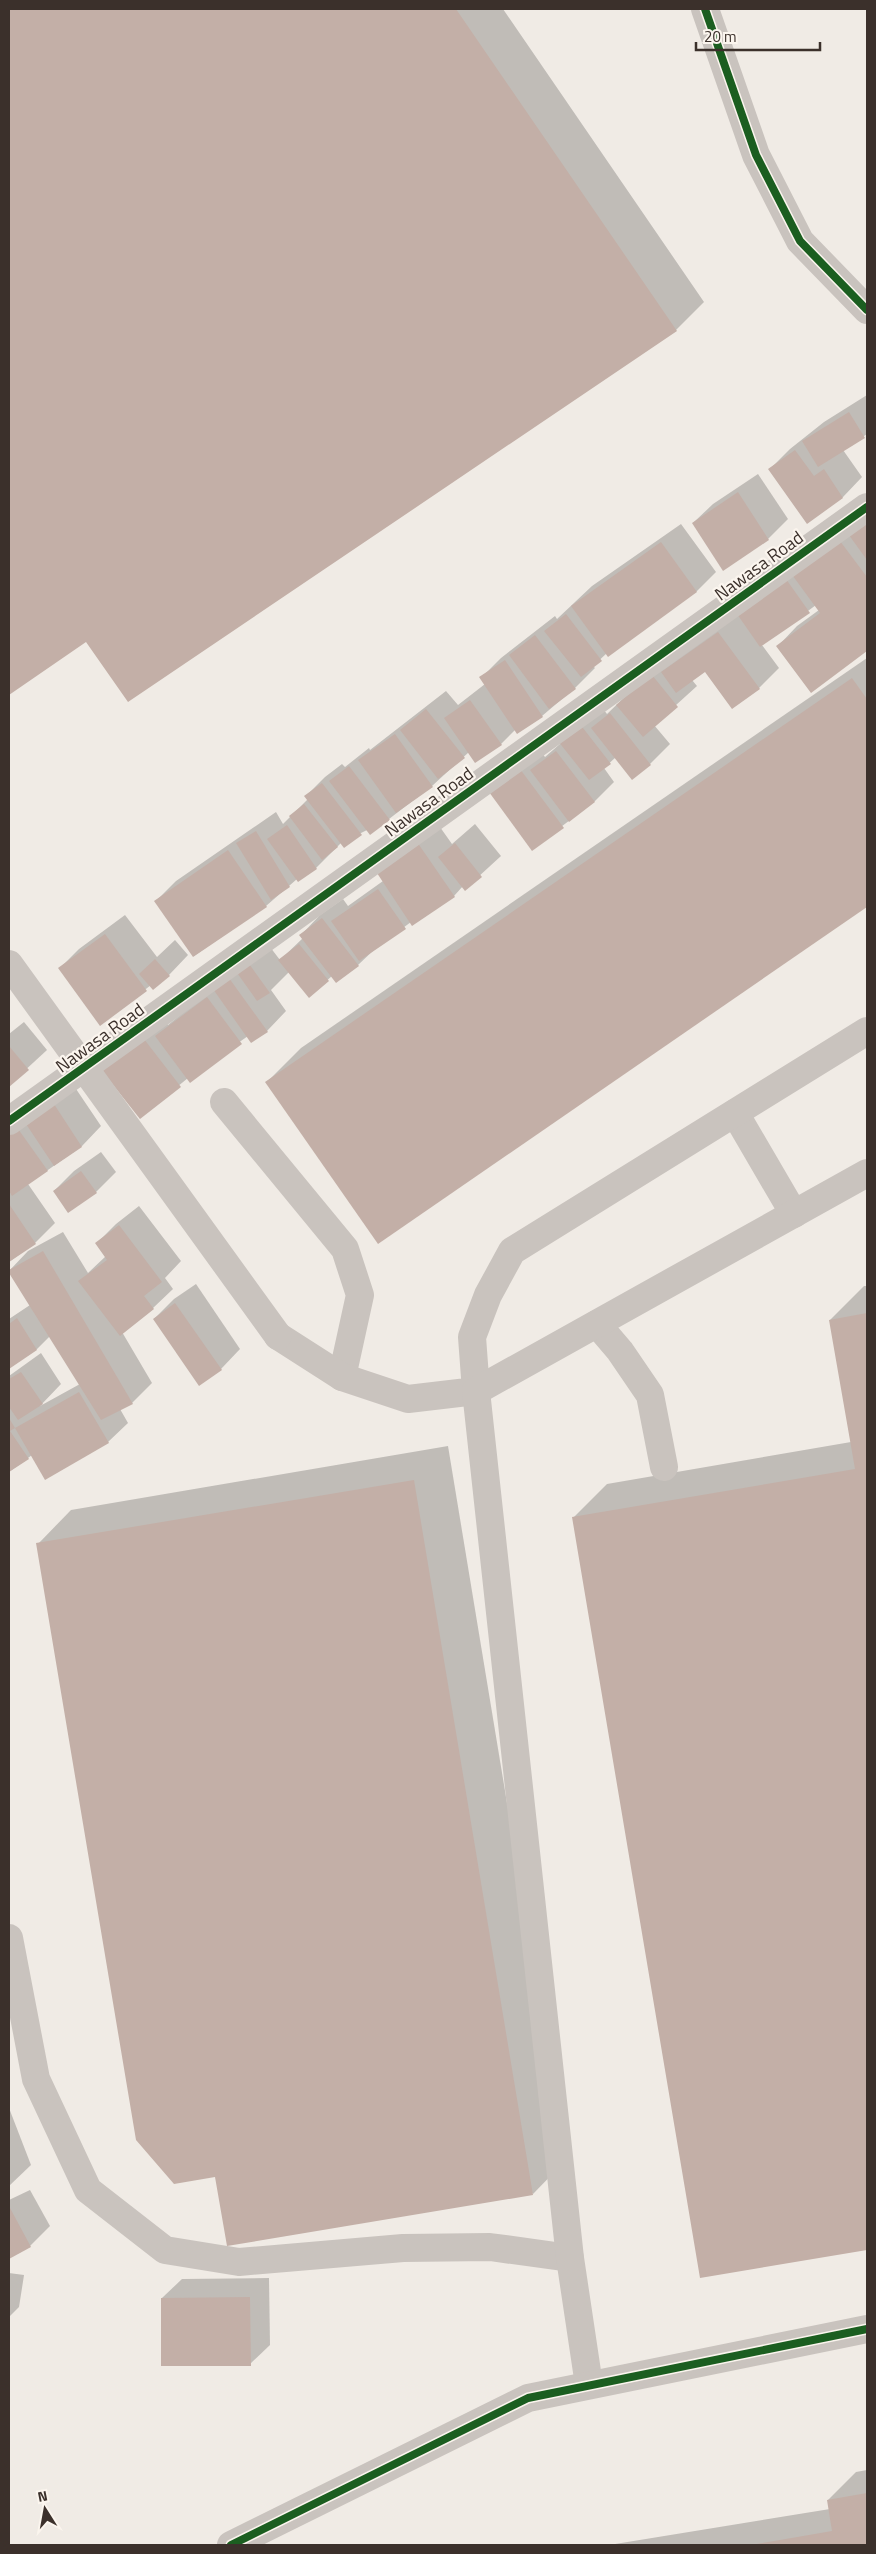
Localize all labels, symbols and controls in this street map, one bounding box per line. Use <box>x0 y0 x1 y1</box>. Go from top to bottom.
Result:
scale bar <box>696 20 820 52</box>
text: 20 m <box>704 25 737 48</box>
street label: Nawasa Road <box>709 524 809 607</box>
street label: Nawasa Road <box>379 760 479 843</box>
street label: Nawasa Road <box>50 996 150 1079</box>
north arrow <box>20 2484 70 2534</box>
text: N <box>36 2485 49 2507</box>

